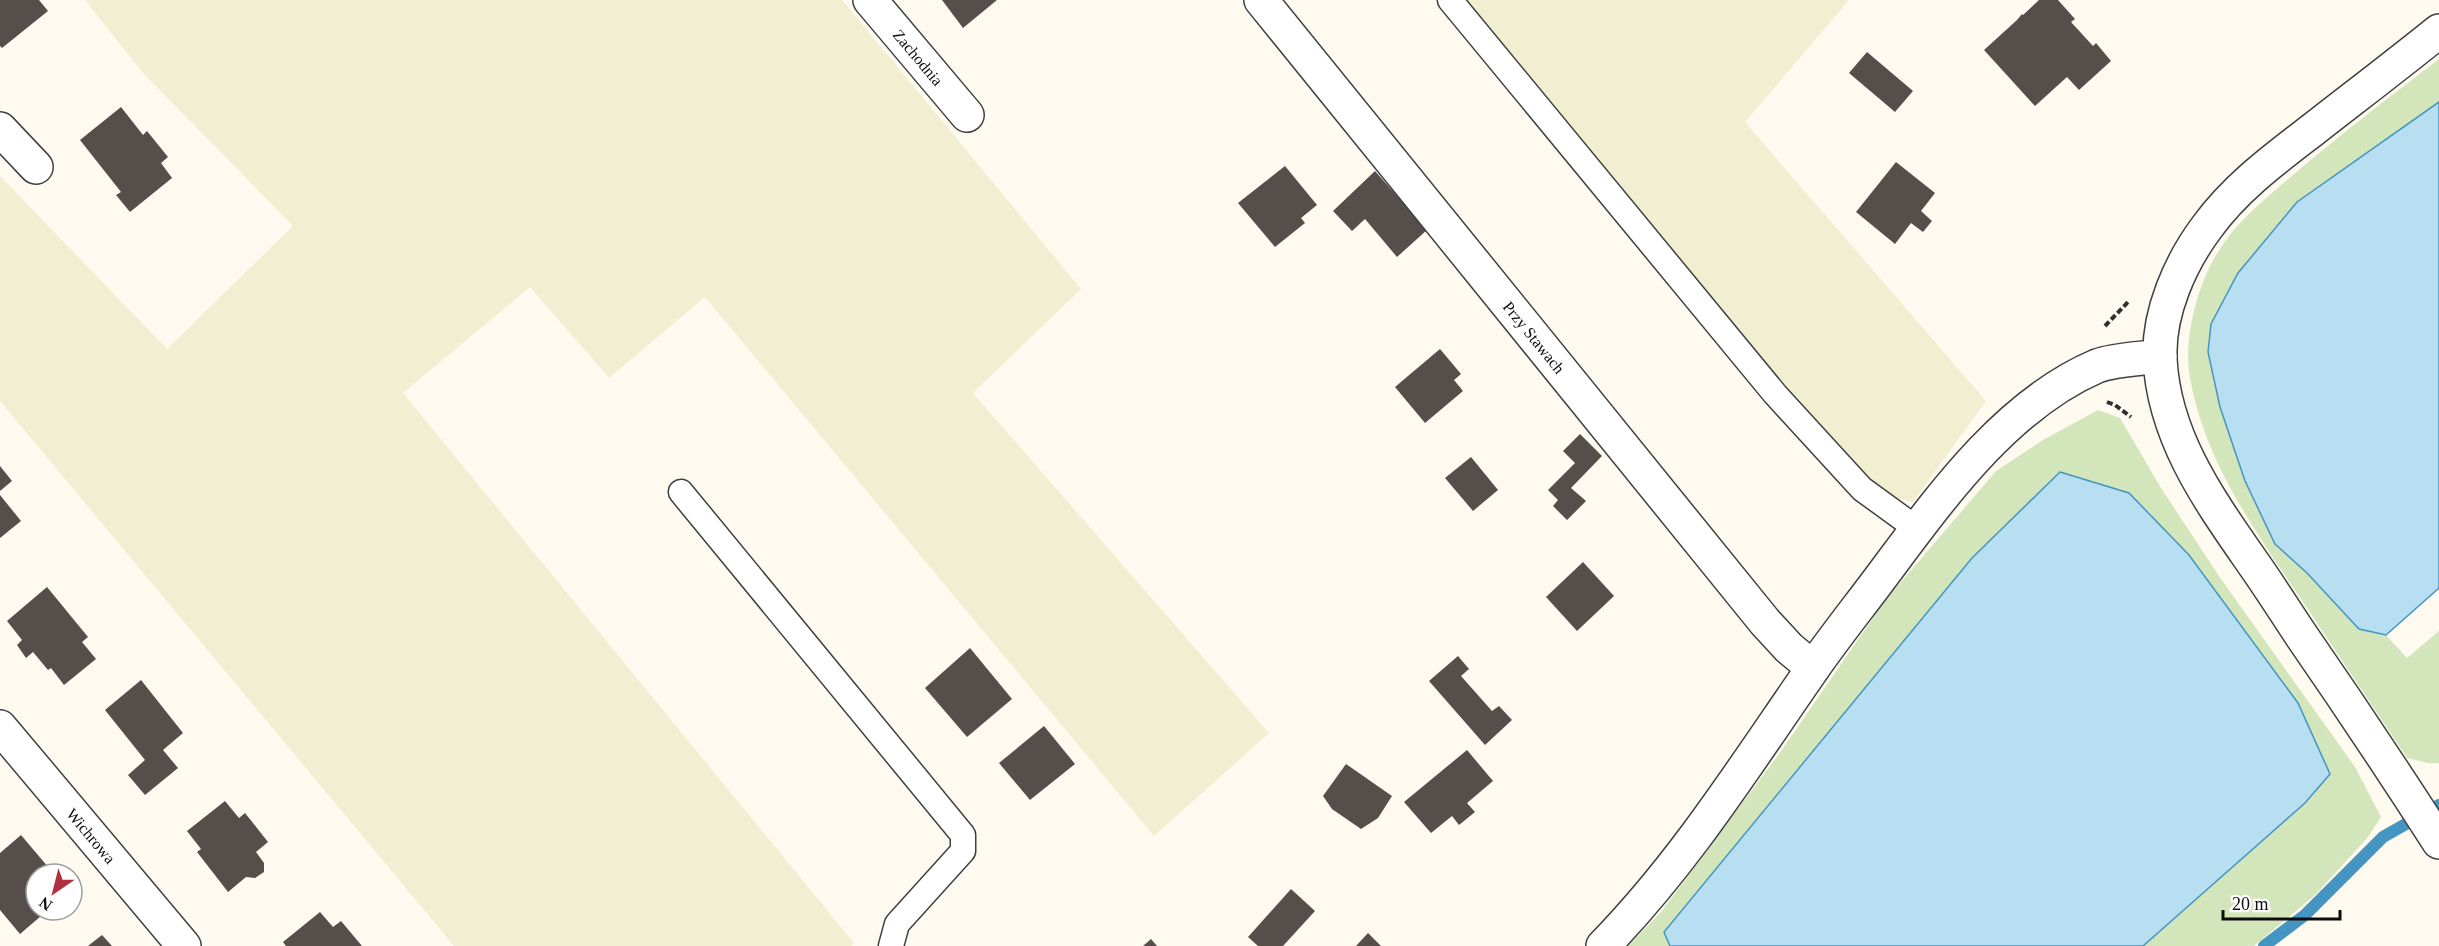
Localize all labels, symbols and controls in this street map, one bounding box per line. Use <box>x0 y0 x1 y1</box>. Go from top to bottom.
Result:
street label: Zachodnia <box>890 26 946 89</box>
street label: Przy Stawach <box>1500 298 1568 377</box>
street label: Wichrowa <box>63 805 119 867</box>
north arrow <box>24 862 84 922</box>
scale bar <box>2223 883 2340 921</box>
text: N <box>36 893 55 914</box>
text: 20 m <box>2232 894 2269 914</box>

